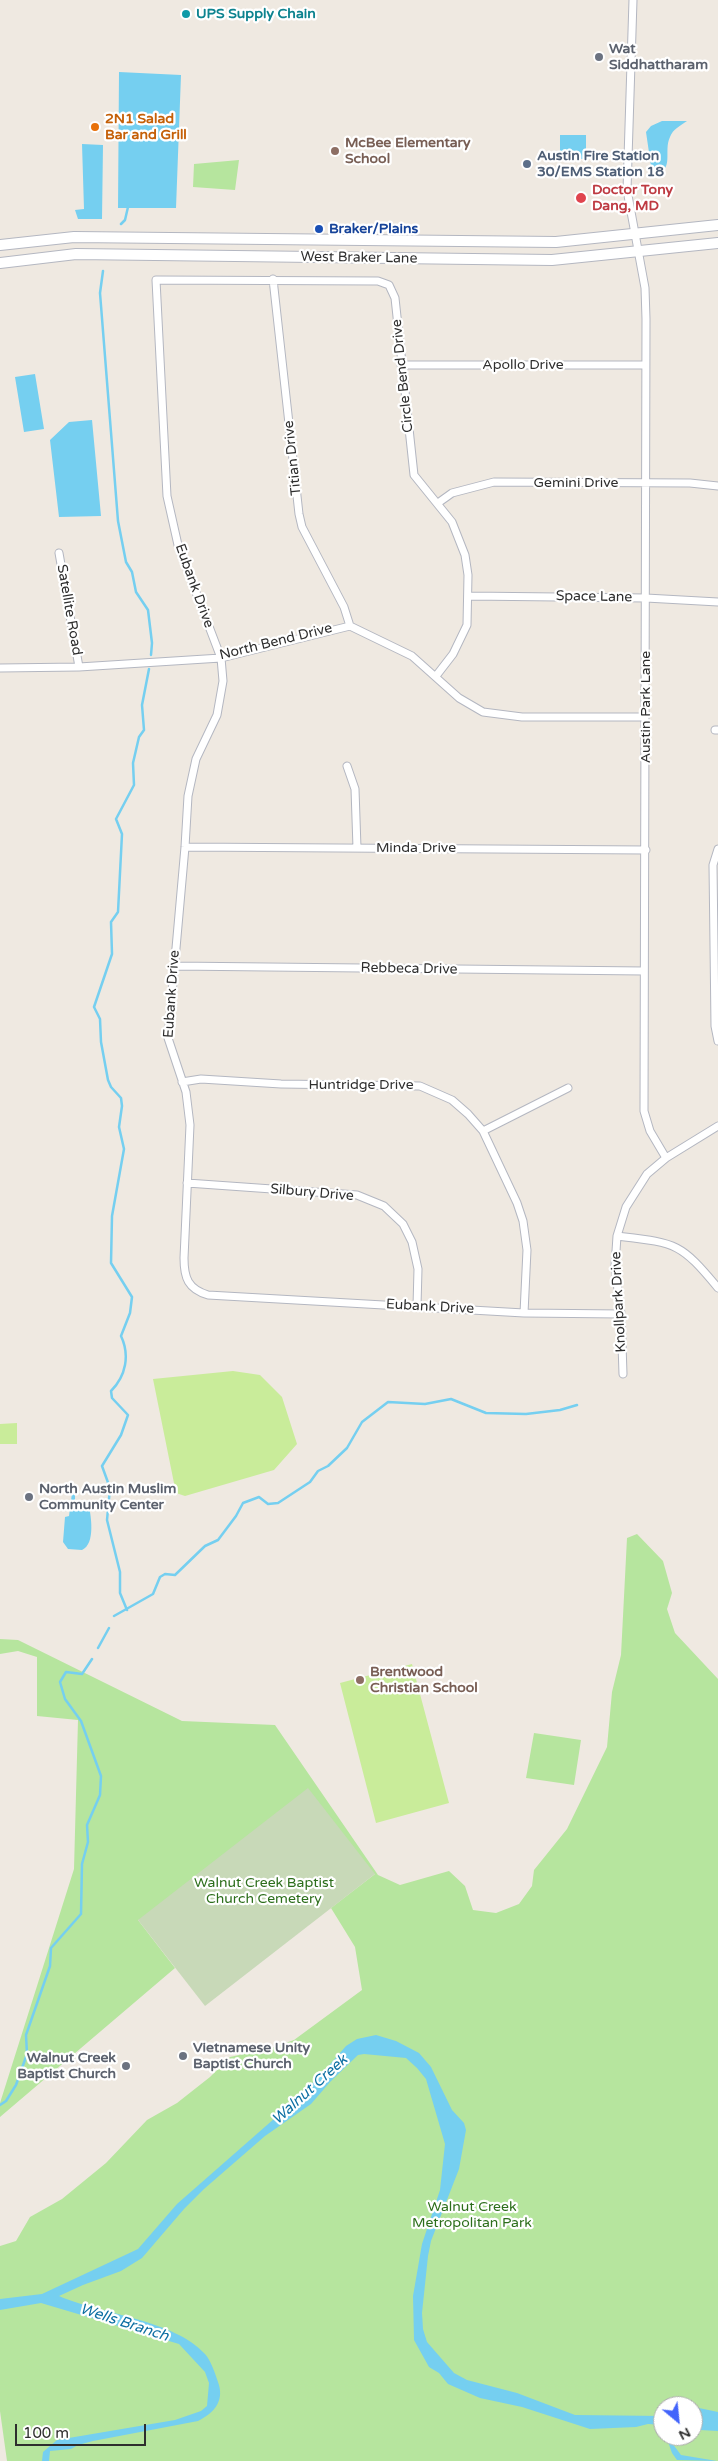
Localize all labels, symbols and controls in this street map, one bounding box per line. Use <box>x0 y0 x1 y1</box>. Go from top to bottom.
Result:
place label: UPS Supply Chain <box>196 6 316 22</box>
marker: UPS Supply Chain <box>180 8 192 20</box>
place label: Wat Siddhattharam <box>609 41 708 74</box>
marker: Wat Siddhattharam <box>593 51 605 63</box>
place label: 2N1 Salad Bar and Grill <box>105 111 187 144</box>
marker: 2N1 Salad Bar and Grill <box>89 121 101 133</box>
place label: McBee Elementary School <box>345 135 470 168</box>
marker: McBee Elementary School <box>329 145 341 157</box>
place label: Austin Fire Station 30/EMS Station 18 <box>537 148 664 180</box>
marker: Austin Fire Station 30/EMS Station 18 <box>521 158 533 170</box>
place label: Doctor Tony Dang, MD <box>592 182 673 214</box>
marker: Doctor Tony Dang, MD <box>574 191 588 205</box>
place label: Braker/Plains <box>329 221 418 237</box>
marker: Braker/Plains <box>313 223 325 235</box>
street label: West Braker Lane <box>300 249 418 267</box>
street label: Circle Bend Drive <box>389 318 417 434</box>
street label: Apollo Drive <box>482 357 564 373</box>
street label: Titian Drive <box>281 420 305 496</box>
street label: Gemini Drive <box>534 475 618 491</box>
street label: Eubank Drive <box>171 542 217 630</box>
street label: Satellite Road <box>53 563 85 657</box>
street label: Space Lane <box>556 588 632 606</box>
street label: North Bend Drive <box>218 620 334 664</box>
street label: Austin Park Lane <box>638 651 654 763</box>
street label: Minda Drive <box>376 840 456 856</box>
street label: Eubank Drive <box>161 949 183 1039</box>
street label: Rebbeca Drive <box>360 960 458 978</box>
street label: Huntridge Drive <box>308 1077 414 1093</box>
street label: Silbury Drive <box>270 1181 354 1205</box>
street label: Knollpark Drive <box>608 1251 630 1353</box>
street label: Eubank Drive <box>385 1296 475 1318</box>
place label: North Austin Muslim Community Center <box>39 1481 176 1514</box>
marker: North Austin Muslim Community Center <box>23 1491 35 1503</box>
place label: Brentwood Christian School <box>370 1664 478 1696</box>
marker: Brentwood Christian School <box>354 1674 366 1686</box>
park label: Walnut Creek Baptist Church Cemetery <box>194 1875 334 1908</box>
place label: Vietnamese Unity Baptist Church <box>193 2040 310 2072</box>
place label: Walnut Creek Baptist Church <box>17 2050 116 2082</box>
marker: Vietnamese Unity Baptist Church <box>177 2050 189 2062</box>
water label: Walnut Creek <box>268 2051 352 2129</box>
marker: Walnut Creek Baptist Church <box>120 2060 132 2072</box>
park label: Walnut Creek Metropolitan Park <box>412 2199 532 2232</box>
water label: Wells Branch <box>77 2300 171 2346</box>
north arrow <box>653 2396 703 2446</box>
scale bar <box>18 2414 149 2446</box>
text: 100 m <box>23 2424 69 2442</box>
text: N <box>676 2424 694 2444</box>

